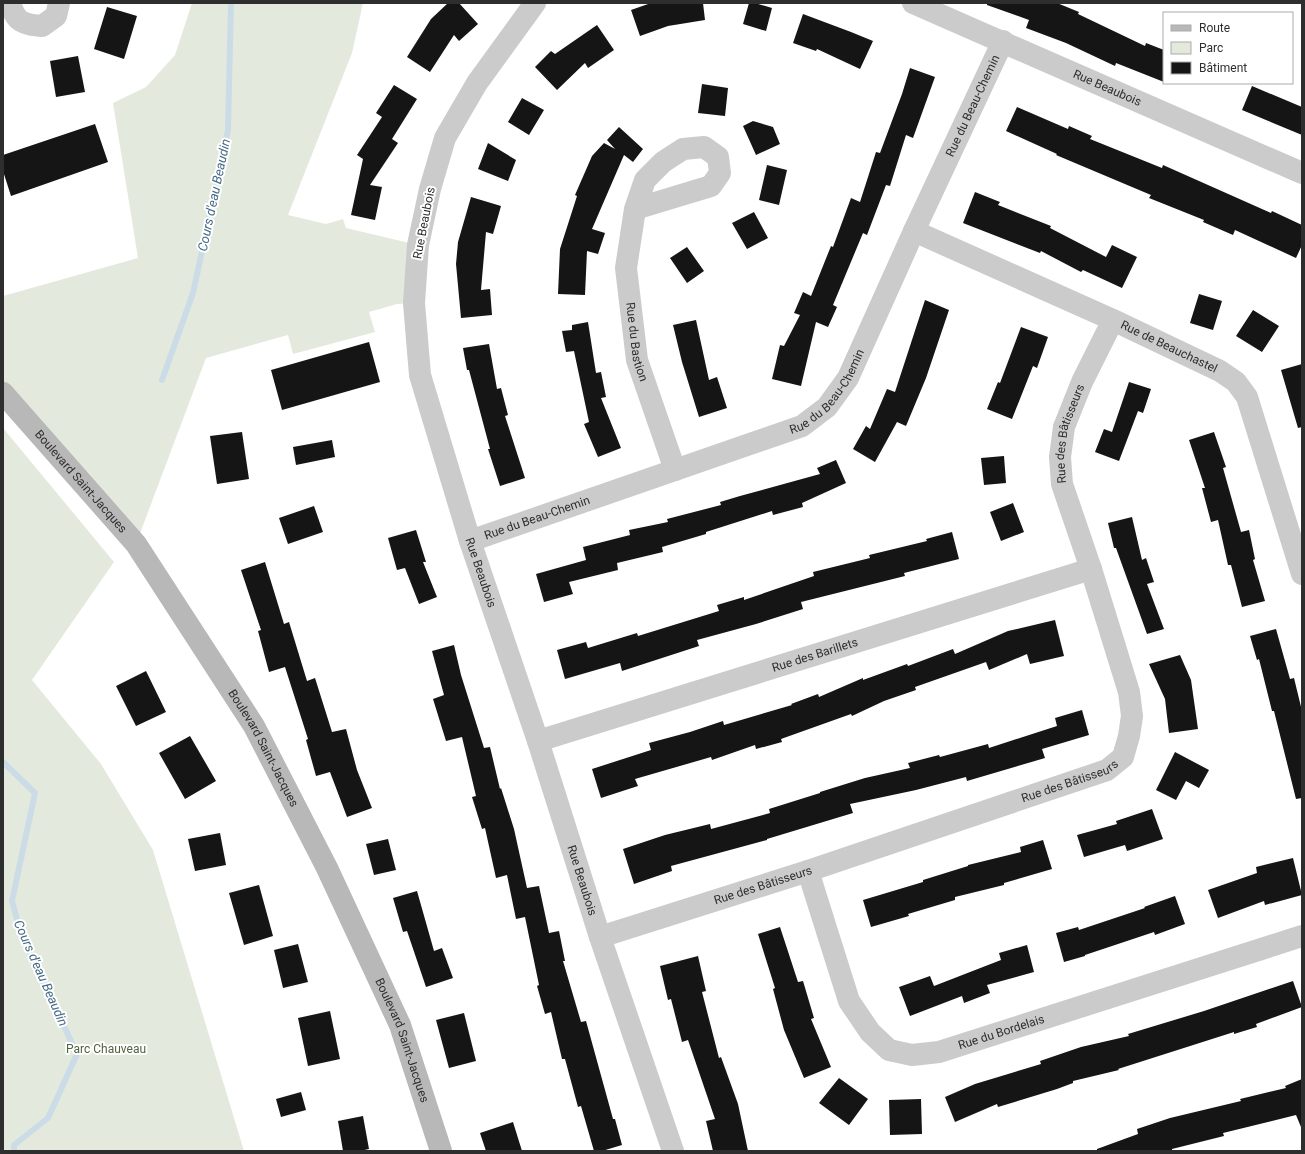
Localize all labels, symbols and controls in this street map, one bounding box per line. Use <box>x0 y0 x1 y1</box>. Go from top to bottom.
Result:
legend <box>1163 12 1293 84</box>
text: Route <box>1199 21 1230 35</box>
text: Parc <box>1199 41 1223 55</box>
street label: Rue du Beau-Chemin <box>943 53 1003 159</box>
text: Bâtiment <box>1199 61 1247 75</box>
street label: Rue Beaubois <box>1071 67 1144 109</box>
water label: Cours d'eau Beaudin <box>195 137 233 253</box>
street label: Rue Beaubois <box>410 186 438 260</box>
street label: Rue du Bastion <box>623 301 651 383</box>
street label: Rue de Beauchastel <box>1118 318 1220 376</box>
street label: Rue du Beau-Chemin <box>788 347 867 437</box>
street label: Rue des Bâtisseurs <box>1053 382 1087 484</box>
street label: Boulevard Saint-Jacques <box>32 427 130 536</box>
street label: Rue du Beau-Chemin <box>482 493 592 543</box>
street label: Rue Beaubois <box>462 536 499 609</box>
street label: Rue des Barillets <box>770 635 860 675</box>
street label: Boulevard Saint-Jacques <box>225 687 301 809</box>
street label: Rue des Bâtisseurs <box>1020 757 1121 805</box>
street label: Rue Beaubois <box>564 843 600 917</box>
street label: Rue des Bâtisseurs <box>712 863 814 907</box>
water label: Cours d'eau Beaudin <box>11 918 71 1028</box>
street label: Boulevard Saint-Jacques <box>372 976 432 1104</box>
street label: Rue du Bordelais <box>956 1012 1046 1052</box>
park label: Parc Chauveau <box>66 1042 146 1056</box>

